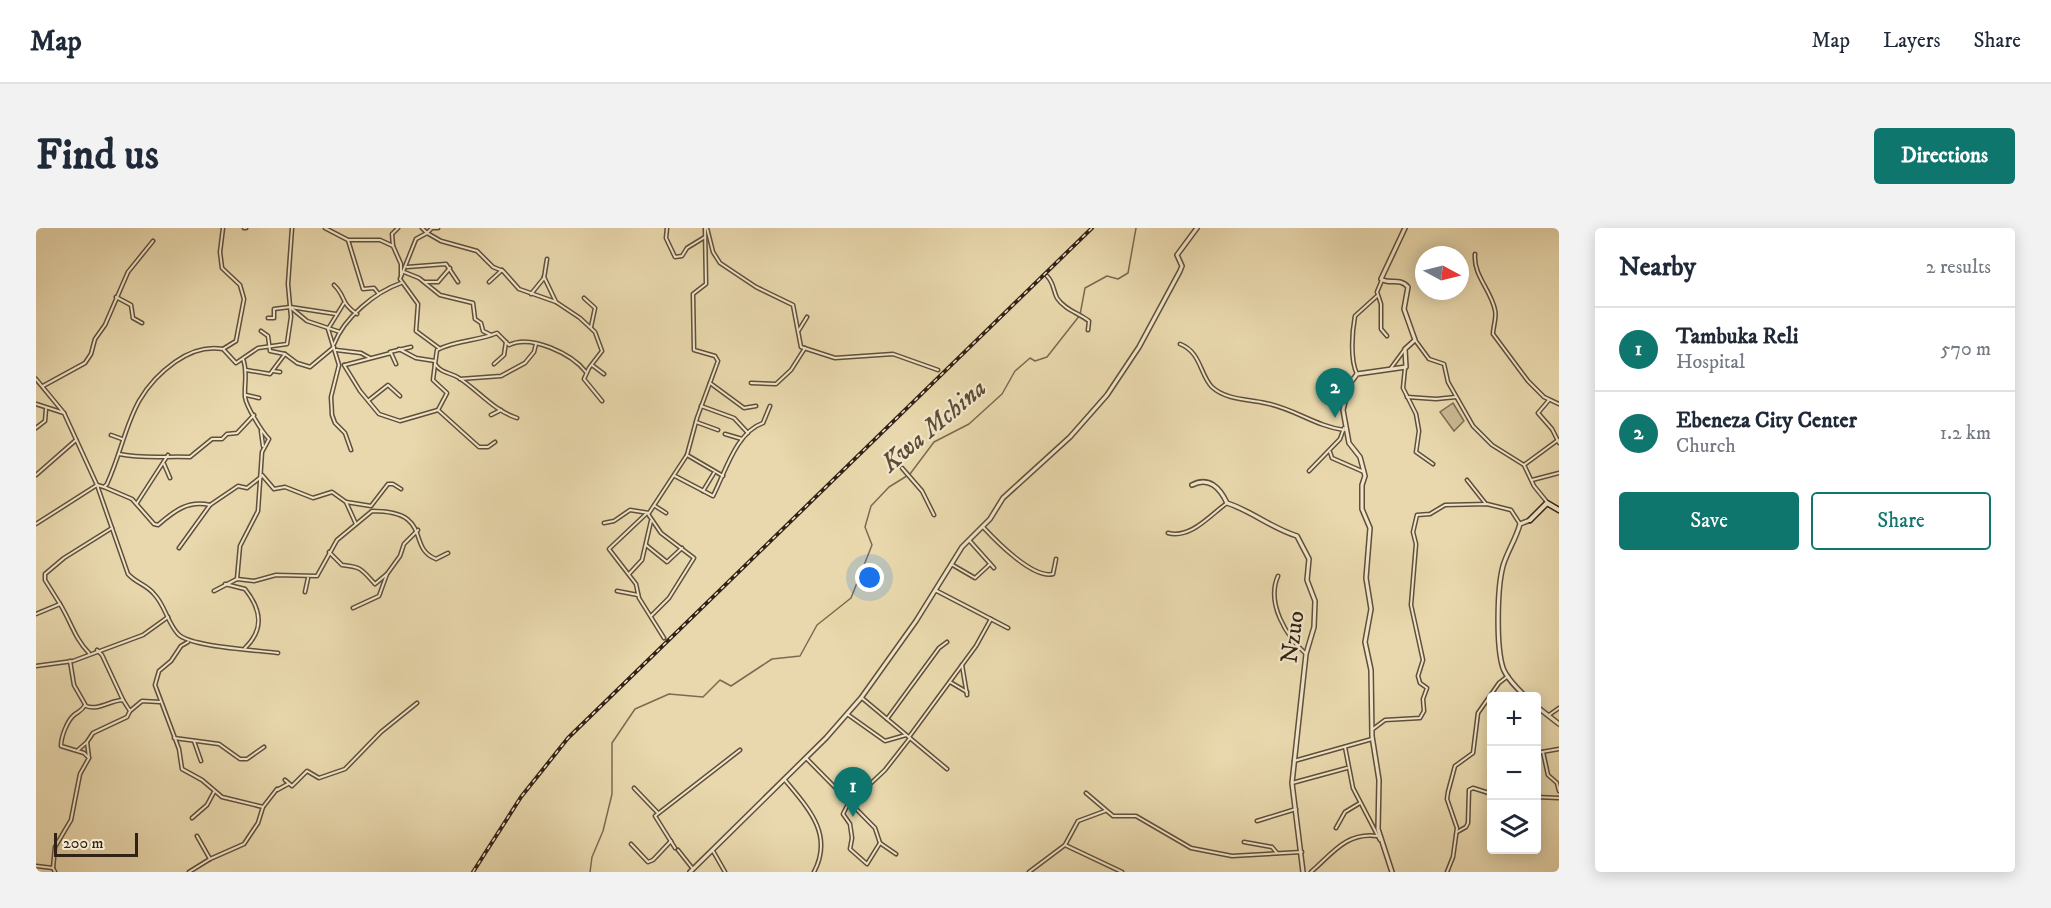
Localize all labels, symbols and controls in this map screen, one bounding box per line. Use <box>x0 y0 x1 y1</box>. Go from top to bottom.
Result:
text: Map <box>30 24 82 59</box>
text: Map <box>1811 28 1850 54</box>
text: Layers <box>1883 28 1941 54</box>
text: Share <box>1974 28 2021 54</box>
button: Directions <box>1874 128 2015 184</box>
text: Find us <box>36 130 159 182</box>
north arrow <box>1415 246 1469 300</box>
text: Nearby <box>1619 251 1696 284</box>
text: 2 results <box>1926 255 1991 280</box>
text: Tambuka Reli <box>1676 323 1798 350</box>
text: 1 <box>1635 337 1642 362</box>
text: 570 m <box>1940 337 1991 362</box>
text: Hospital <box>1676 350 1745 375</box>
pin: 2 <box>1316 368 1354 418</box>
water label: Kwa Mchina <box>874 372 994 480</box>
text: Ebeneza City Center <box>1676 407 1857 434</box>
text: 2 <box>1634 421 1643 446</box>
text: 1.2 km <box>1940 421 1991 446</box>
text: Church <box>1676 434 1736 459</box>
button: Save <box>1619 492 1799 550</box>
button: Share <box>1811 492 1991 550</box>
your location <box>855 563 884 592</box>
street label: Nzuo <box>1274 609 1312 665</box>
map controls <box>1487 692 1541 854</box>
button: + <box>1487 692 1541 746</box>
button: − <box>1487 746 1541 800</box>
pin: 1 <box>834 768 872 817</box>
button: layers <box>1487 800 1541 854</box>
scale bar <box>54 830 138 858</box>
text: 200 m <box>63 833 104 853</box>

